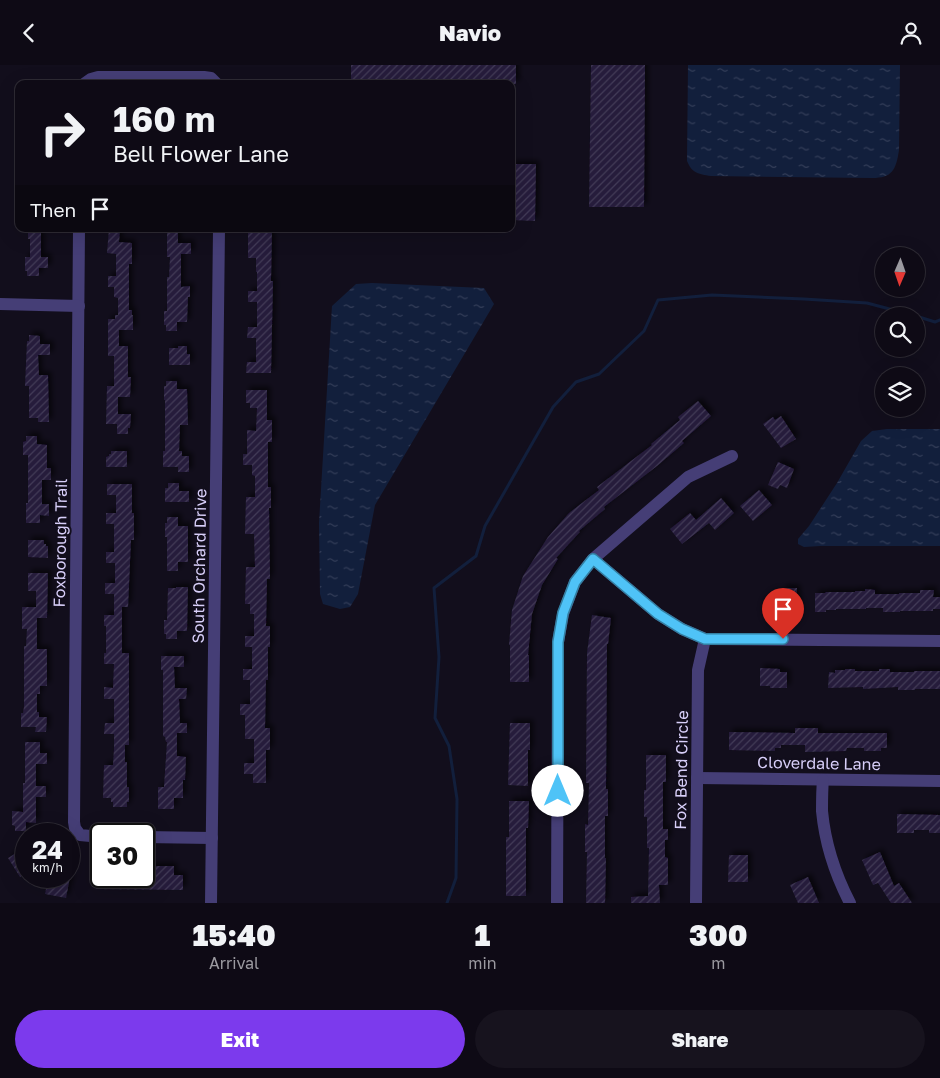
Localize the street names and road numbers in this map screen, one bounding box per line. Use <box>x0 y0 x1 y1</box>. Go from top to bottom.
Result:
street label: Foxborough Trail <box>49 478 71 608</box>
street label: South Orchard Drive <box>188 488 210 644</box>
street label: Fox Bend Circle <box>670 710 692 830</box>
street label: Cloverdale Lane <box>757 752 881 774</box>

